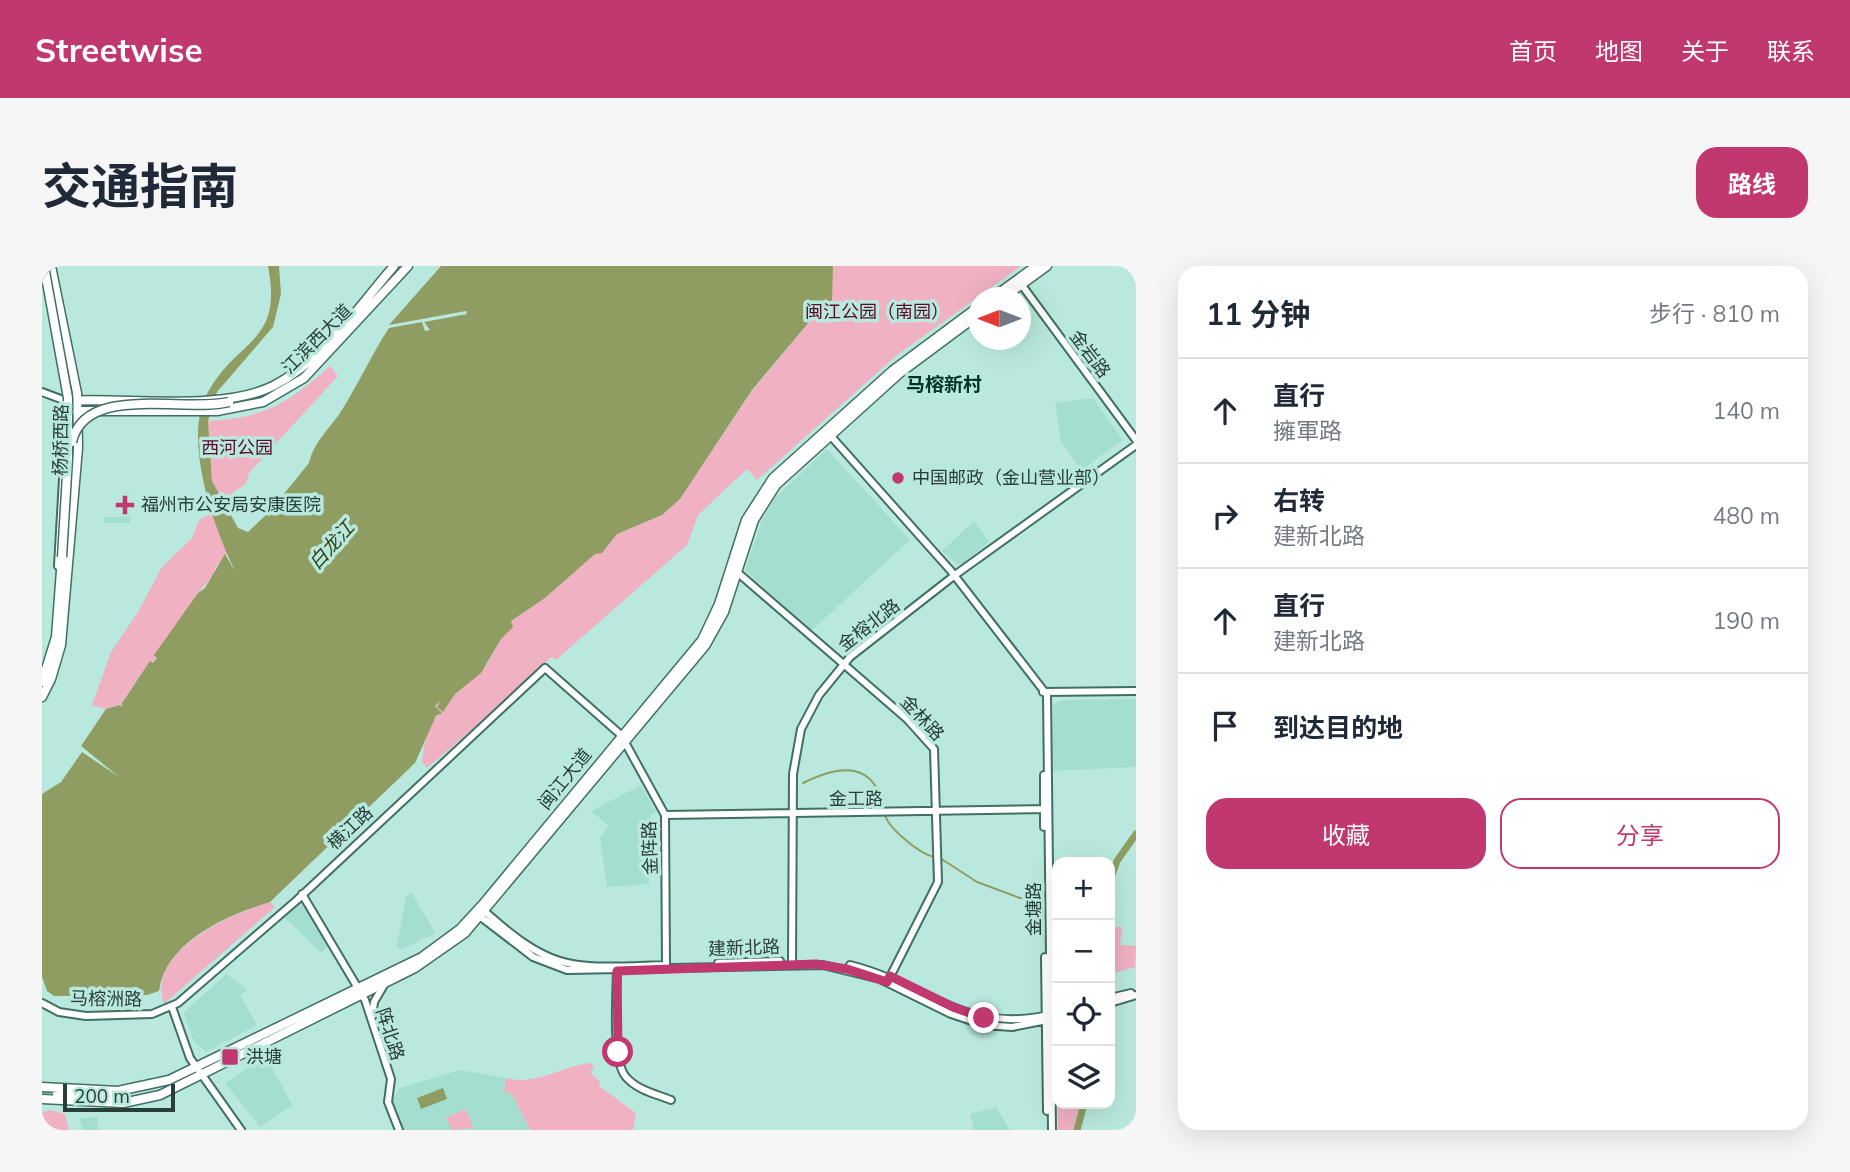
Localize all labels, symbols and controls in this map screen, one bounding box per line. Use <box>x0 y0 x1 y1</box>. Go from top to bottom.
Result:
text: Streetwise <box>35 29 203 70</box>
text: 首页 <box>1509 36 1557 66</box>
text: 地图 <box>1595 36 1643 66</box>
text: 关于 <box>1681 36 1729 66</box>
text: 联系 <box>1767 36 1815 66</box>
button: 路线 <box>1696 147 1808 218</box>
text: 交通指南 <box>42 155 238 216</box>
north arrow <box>968 287 1031 350</box>
text: 11 分钟 <box>1206 295 1310 333</box>
street label: 江滨西大道 <box>277 299 357 379</box>
text: 步行 · 810 m <box>1649 299 1780 328</box>
park label: 闽江公园（南园） <box>805 300 949 323</box>
street label: 金岩路 <box>1065 325 1116 382</box>
district label: 马榕新村 <box>906 372 982 396</box>
text: 直行 <box>1273 379 1325 412</box>
icon: ahead <box>1206 392 1244 430</box>
text: 140 m <box>1712 396 1780 425</box>
street label: 杨桥西路 <box>48 404 73 476</box>
text: 擁軍路 <box>1273 416 1342 445</box>
park label: 西河公园 <box>201 436 273 459</box>
place label: 中国邮政（金山营业部） <box>912 466 1110 489</box>
marker: 中国邮政（金山营业部） <box>890 470 906 486</box>
text: 右转 <box>1273 484 1325 517</box>
place label: 福州市公安局安康医院 <box>141 493 321 516</box>
marker: 福州市公安局安康医院 <box>115 495 135 515</box>
icon: right <box>1206 497 1244 535</box>
text: 480 m <box>1712 501 1780 530</box>
water label: 白龙江 <box>303 514 360 574</box>
text: 建新北路 <box>1273 521 1365 550</box>
text: 直行 <box>1273 589 1325 622</box>
street label: 金榕北路 <box>833 593 904 656</box>
icon: ahead <box>1206 602 1244 640</box>
text: 190 m <box>1712 606 1780 635</box>
text: 建新北路 <box>1273 626 1365 655</box>
street label: 金林路 <box>896 690 949 745</box>
icon: arrive <box>1206 707 1244 745</box>
text: 到达目的地 <box>1273 711 1403 744</box>
street label: 闽江大道 <box>533 743 596 814</box>
street label: 金工路 <box>829 787 883 810</box>
button: 收藏 <box>1206 798 1486 869</box>
button: 分享 <box>1500 798 1780 869</box>
street label: 横江路 <box>322 801 377 854</box>
street label: 金阵路 <box>637 821 662 875</box>
map controls <box>1052 857 1115 1109</box>
button: + <box>1052 857 1115 920</box>
street label: 金塘路 <box>1022 882 1045 936</box>
button: − <box>1052 920 1115 983</box>
street label: 建新北路 <box>708 935 780 960</box>
button: locate <box>1052 983 1115 1046</box>
street label: 马榕洲路 <box>70 986 142 1011</box>
route end <box>968 1002 999 1033</box>
street label: 阵北路 <box>371 1005 410 1063</box>
route start <box>602 1036 633 1067</box>
place label: 洪塘 <box>246 1045 282 1068</box>
button: layers <box>1052 1046 1115 1109</box>
marker: 洪塘 <box>220 1047 240 1067</box>
scale bar <box>63 1081 175 1113</box>
text: 200 m <box>74 1084 130 1108</box>

